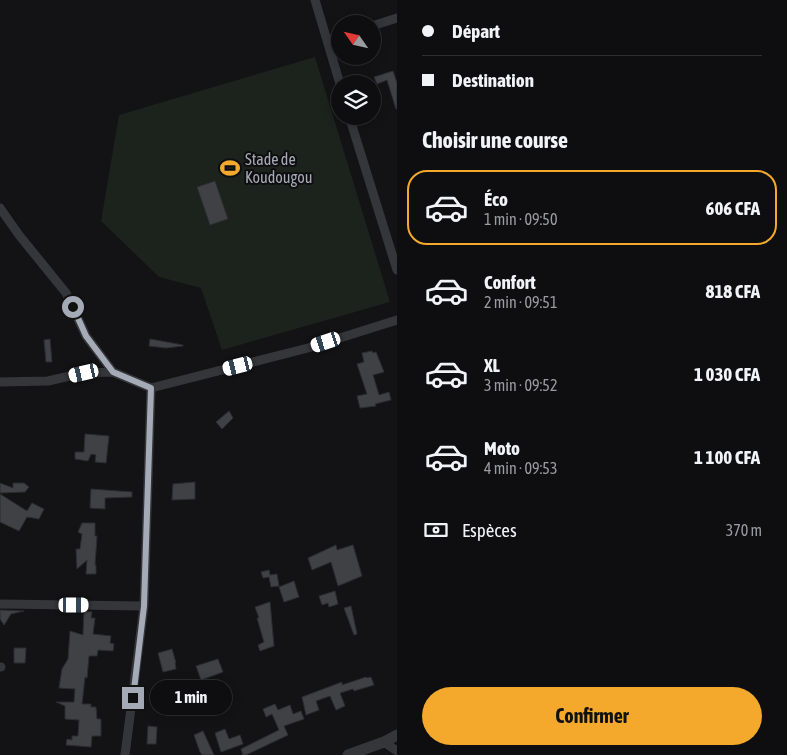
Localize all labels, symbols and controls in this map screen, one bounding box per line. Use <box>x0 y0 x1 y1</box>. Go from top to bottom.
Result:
north arrow <box>331 15 381 65</box>
map controls <box>331 15 381 125</box>
text: Départ <box>452 20 500 42</box>
text: Destination <box>452 69 534 91</box>
button: layers <box>331 75 381 125</box>
text: Choisir une course <box>422 127 568 153</box>
place label: Stade de Koudougou <box>245 150 312 187</box>
sports icon: Stade de Koudougou <box>219 157 241 179</box>
icon: car <box>424 185 469 230</box>
text: Éco <box>484 188 508 210</box>
text: 606 CFA <box>705 197 760 219</box>
text: 1 min · 09:50 <box>484 210 557 228</box>
icon: car <box>424 268 469 313</box>
text: Confort <box>484 271 536 293</box>
text: 818 CFA <box>705 280 760 302</box>
text: 2 min · 09:51 <box>484 293 557 311</box>
route start <box>62 296 84 318</box>
car <box>309 330 342 354</box>
icon: car <box>424 351 469 396</box>
text: XL <box>484 354 500 376</box>
car <box>221 355 254 377</box>
car <box>67 362 100 384</box>
text: 1 030 CFA <box>694 363 760 385</box>
text: 3 min · 09:52 <box>484 376 557 394</box>
icon: car <box>424 434 469 479</box>
text: Moto <box>484 437 520 459</box>
text: 1 100 CFA <box>694 446 760 468</box>
text: 4 min · 09:53 <box>484 459 557 477</box>
icon: cash <box>422 516 450 544</box>
text: Espèces <box>462 519 517 541</box>
text: 370 m <box>726 521 762 539</box>
car <box>59 598 89 613</box>
callout: 1 min <box>150 680 233 716</box>
route end <box>122 687 144 709</box>
button: Confirmer <box>422 687 762 745</box>
text: 1 min <box>175 688 207 706</box>

